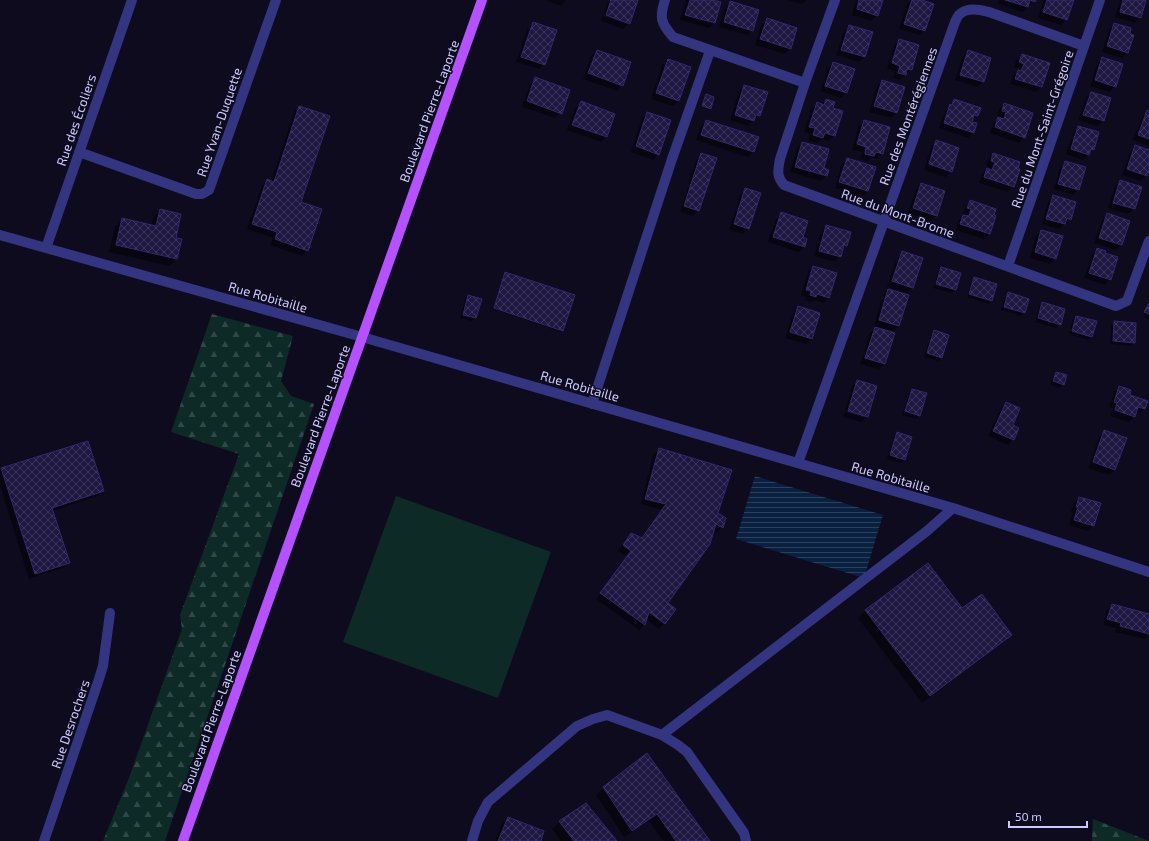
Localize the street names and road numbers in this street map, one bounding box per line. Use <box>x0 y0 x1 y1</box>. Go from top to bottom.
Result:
street label: Boulevard Pierre-Laporte <box>396 38 462 184</box>
street label: Rue des Montérégiennes <box>876 45 940 187</box>
street label: Rue du Mont-Saint-Grégoire <box>1007 48 1077 210</box>
street label: Rue Yvan-Duquette <box>193 65 245 179</box>
street label: Rue des Écoliers <box>52 72 99 168</box>
street label: Rue du Mont-Brome <box>839 185 957 241</box>
street label: Rue Robitaille <box>227 278 309 316</box>
street label: Boulevard Pierre-Laporte <box>287 343 353 489</box>
street label: Rue Robitaille <box>539 367 621 405</box>
street label: Rue Robitaille <box>850 458 932 496</box>
street label: Boulevard Pierre-Laporte <box>178 648 244 794</box>
street label: Rue Desrochers <box>47 678 93 770</box>

